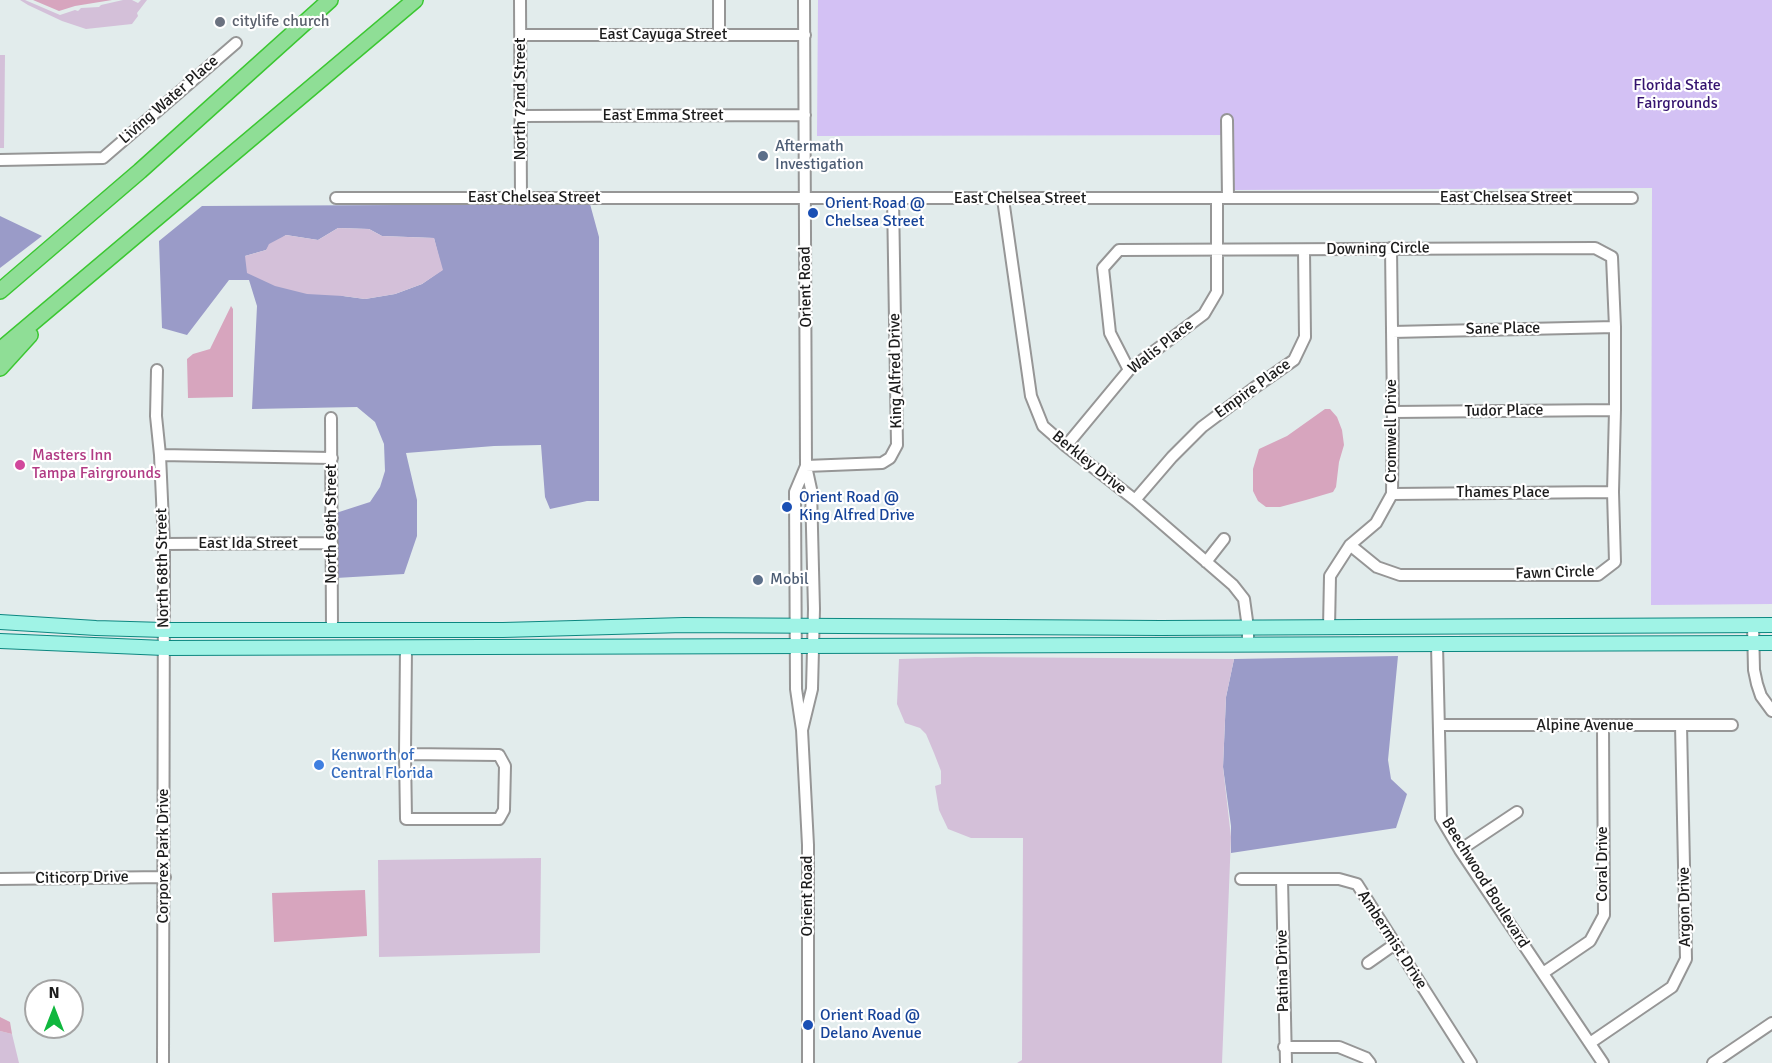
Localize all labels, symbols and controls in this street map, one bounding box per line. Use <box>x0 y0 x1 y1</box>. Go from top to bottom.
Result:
place label: citylife church <box>232 12 330 32</box>
marker: citylife church <box>213 15 227 29</box>
street label: East Cayuga Street <box>599 25 727 45</box>
street label: North 72nd Street <box>511 38 531 160</box>
street label: Living Water Place <box>115 52 223 148</box>
park label: Florida State Fairgrounds <box>1633 76 1721 114</box>
street label: East Emma Street <box>602 106 724 126</box>
place label: Aftermath Investigation <box>775 137 864 175</box>
marker: Aftermath Investigation <box>756 149 770 163</box>
street label: East Chelsea Street <box>468 188 600 208</box>
street label: East Chelsea Street <box>1440 188 1572 208</box>
street label: East Chelsea Street <box>954 189 1086 209</box>
place label: Orient Road @ Chelsea Street <box>825 194 925 232</box>
marker: Orient Road @ Chelsea Street <box>806 206 820 220</box>
street label: Downing Circle <box>1326 238 1430 260</box>
street label: Orient Road <box>796 246 816 328</box>
street label: King Alfred Drive <box>885 313 907 429</box>
street label: Walis Place <box>1124 315 1198 379</box>
street label: Sane Place <box>1466 319 1540 339</box>
street label: Empire Place <box>1211 355 1295 423</box>
street label: Cromwell Drive <box>1382 379 1402 483</box>
street label: Tudor Place <box>1464 401 1544 421</box>
street label: Berkley Drive <box>1048 427 1130 499</box>
place label: Masters Inn Tampa Fairgrounds <box>32 446 161 484</box>
marker: Masters Inn Tampa Fairgrounds <box>13 458 27 472</box>
street label: North 69th Street <box>322 464 342 584</box>
street label: Thames Place <box>1456 483 1550 503</box>
place label: Orient Road @ King Alfred Drive <box>799 488 915 526</box>
marker: Orient Road @ King Alfred Drive <box>780 500 794 514</box>
street label: North 68th Street <box>152 508 174 628</box>
street label: East Ida Street <box>198 534 298 554</box>
street label: Fawn Circle <box>1515 562 1595 584</box>
place label: Mobil <box>770 570 809 590</box>
marker: Mobil <box>751 573 765 587</box>
street label: Alpine Avenue <box>1536 716 1634 736</box>
place label: Kenworth of Central Florida <box>331 746 433 784</box>
marker: Kenworth of Central Florida <box>312 758 326 772</box>
street label: Corporex Park Drive <box>154 788 174 924</box>
street label: Beechwood Boulevard <box>1437 814 1533 952</box>
street label: Coral Drive <box>1593 826 1613 902</box>
street label: Orient Road <box>798 855 818 937</box>
street label: Argon Drive <box>1675 867 1695 947</box>
street label: Citicorp Drive <box>35 868 129 888</box>
street label: Ambermist Drive <box>1353 887 1431 993</box>
street label: Patina Drive <box>1273 929 1293 1013</box>
north arrow <box>24 979 84 1039</box>
text: N <box>48 983 60 1003</box>
place label: Orient Road @ Delano Avenue <box>820 1006 922 1044</box>
marker: Orient Road @ Delano Avenue <box>801 1018 815 1032</box>

